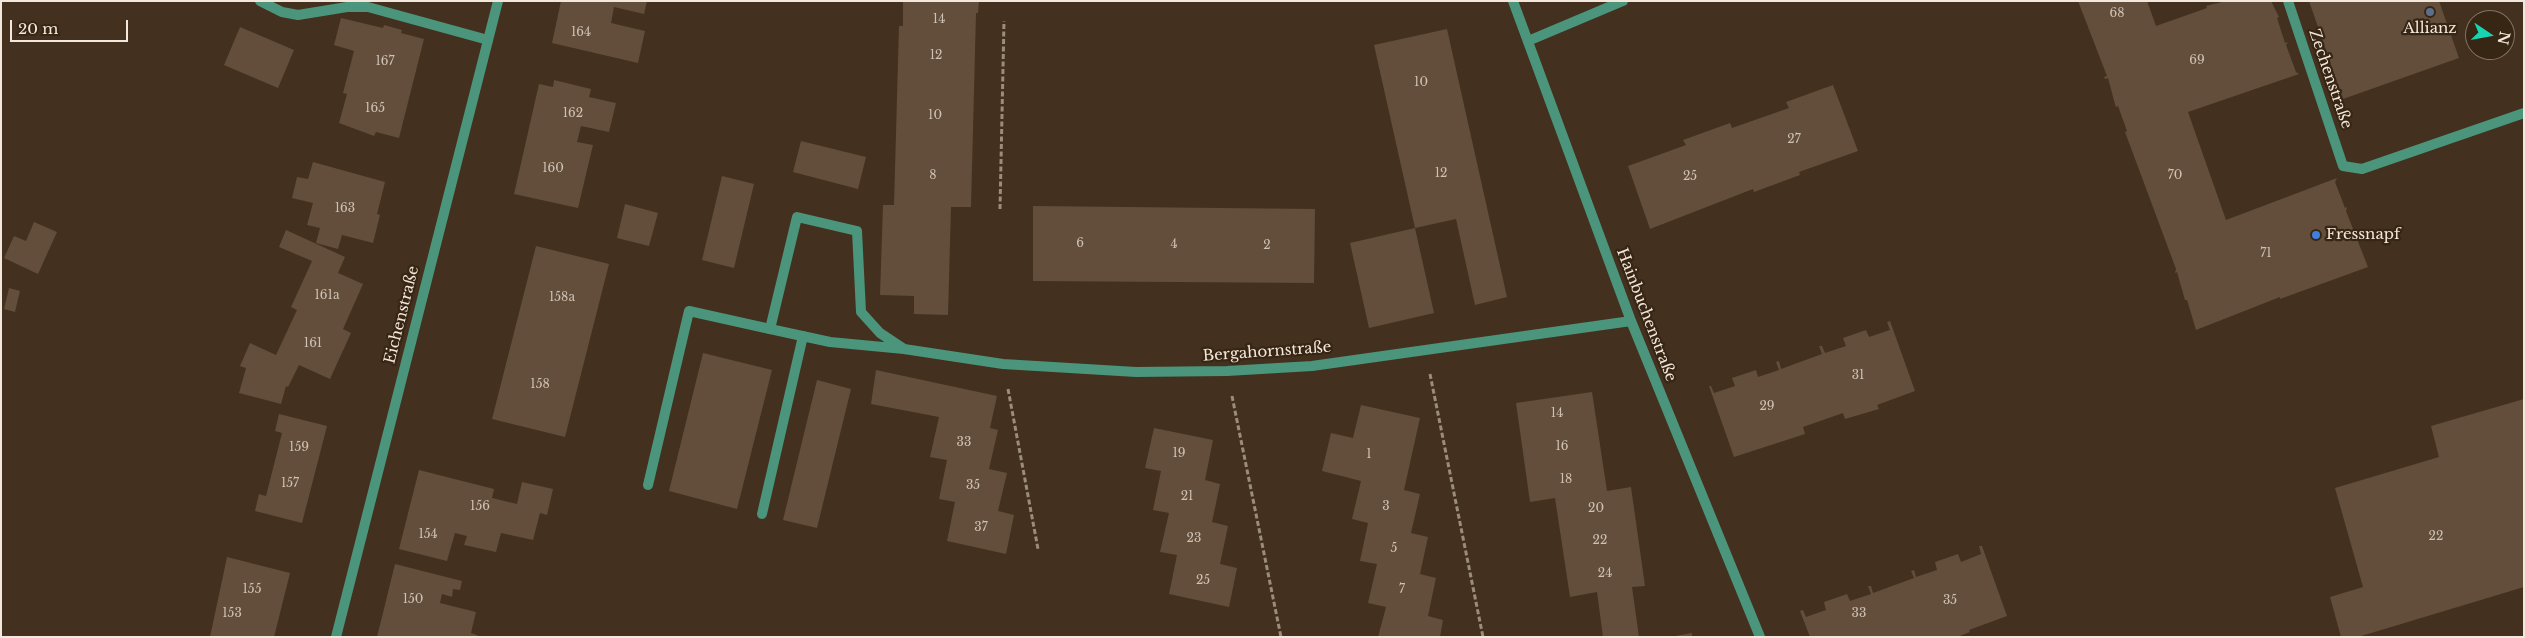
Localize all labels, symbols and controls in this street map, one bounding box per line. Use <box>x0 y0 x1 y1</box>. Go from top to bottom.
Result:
marker: Allianz <box>2424 6 2436 18</box>
house number: 68 <box>2110 7 2124 21</box>
scale bar <box>12 10 130 42</box>
north arrow <box>2465 10 2515 60</box>
house number: 14 <box>933 13 945 27</box>
text: 20 m <box>18 19 58 38</box>
place label: Allianz <box>2403 20 2457 38</box>
house number: 164 <box>571 26 591 40</box>
street label: Zechenstraße <box>2305 27 2355 131</box>
text: N <box>2494 30 2514 46</box>
house number: 12 <box>930 49 942 63</box>
house number: 69 <box>2189 54 2205 68</box>
house number: 167 <box>375 55 395 69</box>
house number: 10 <box>1414 76 1428 90</box>
house number: 165 <box>365 102 385 116</box>
house number: 162 <box>563 107 583 121</box>
house number: 10 <box>928 109 942 123</box>
house number: 27 <box>1787 133 1801 147</box>
house number: 160 <box>542 162 564 176</box>
house number: 12 <box>1435 167 1447 181</box>
house number: 8 <box>929 169 937 183</box>
house number: 70 <box>2168 169 2182 183</box>
house number: 25 <box>1683 170 1697 184</box>
house number: 163 <box>335 202 355 216</box>
place label: Fressnapf <box>2326 226 2400 244</box>
marker: Fressnapf <box>2310 229 2322 241</box>
house number: 6 <box>1076 237 1084 251</box>
house number: 4 <box>1170 238 1178 252</box>
house number: 2 <box>1263 239 1271 253</box>
street label: Hainbuchenstraße <box>1612 246 1680 384</box>
house number: 71 <box>2260 247 2272 261</box>
street label: Eichenstraße <box>381 264 423 366</box>
house number: 161a <box>314 289 340 303</box>
house number: 158a <box>549 291 575 305</box>
house number: 161 <box>304 337 322 351</box>
street label: Bergahornstraße <box>1202 339 1332 365</box>
house number: 31 <box>1852 369 1864 383</box>
house number: 158 <box>530 378 550 392</box>
house number: 29 <box>1759 400 1775 414</box>
house number: 14 <box>1551 407 1563 421</box>
house number: 33 <box>957 436 971 450</box>
house number: 16 <box>1555 440 1569 454</box>
house number: 159 <box>289 441 309 455</box>
house number: 19 <box>1172 447 1186 461</box>
house number: 1 <box>1366 448 1372 462</box>
house number: 18 <box>1560 473 1572 487</box>
house number: 157 <box>281 477 299 491</box>
house number: 35 <box>966 479 980 493</box>
house number: 21 <box>1181 490 1193 504</box>
house number: 156 <box>470 500 490 514</box>
house number: 3 <box>1382 500 1390 514</box>
house number: 20 <box>1588 502 1604 516</box>
house number: 37 <box>974 521 988 535</box>
house number: 154 <box>418 528 438 542</box>
house number: 22 <box>2429 530 2443 544</box>
house number: 23 <box>1187 532 1201 546</box>
house number: 22 <box>1593 534 1607 548</box>
house number: 5 <box>1391 542 1397 556</box>
house number: 24 <box>1598 567 1612 581</box>
house number: 25 <box>1196 574 1210 588</box>
house number: 155 <box>243 583 261 597</box>
house number: 7 <box>1399 583 1405 597</box>
house number: 150 <box>403 593 423 607</box>
house number: 35 <box>1943 594 1957 608</box>
house number: 153 <box>222 607 242 621</box>
house number: 33 <box>1852 607 1866 621</box>

